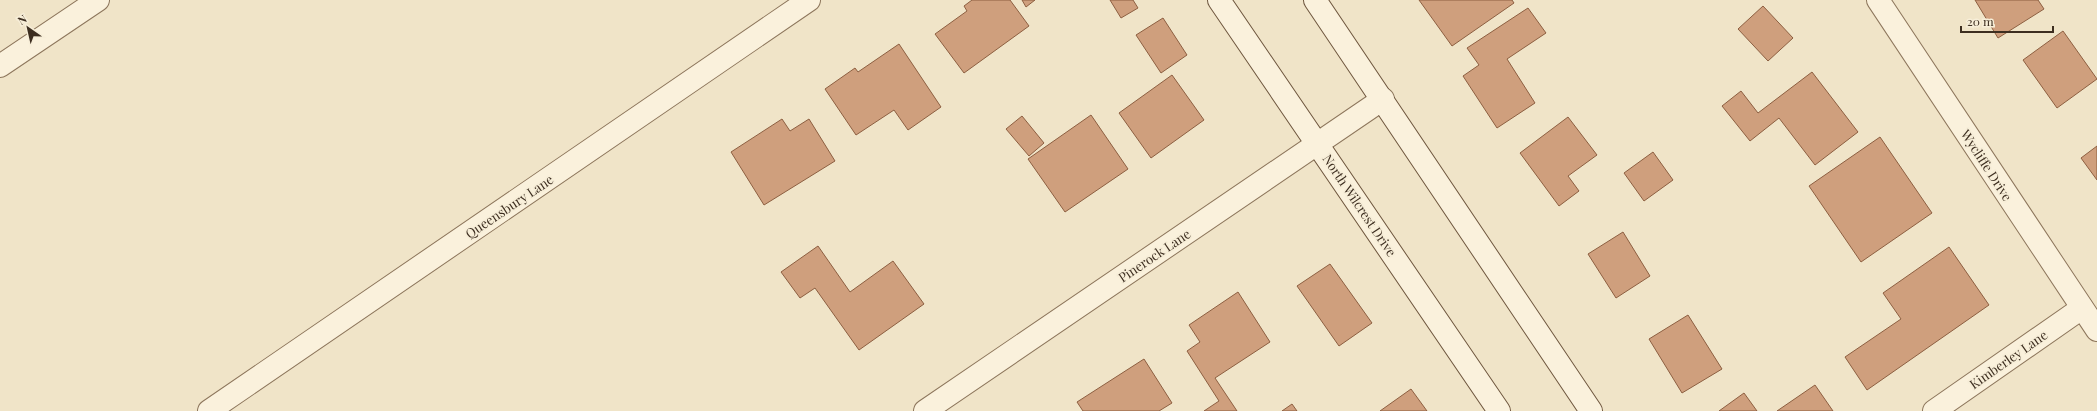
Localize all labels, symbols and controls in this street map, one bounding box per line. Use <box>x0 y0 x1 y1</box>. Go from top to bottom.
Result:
north arrow <box>8 8 48 48</box>
scale bar <box>1961 8 2053 34</box>
text: N <box>15 11 30 28</box>
text: 20 m <box>1967 13 1994 29</box>
street label: Wycliffe Drive <box>1957 125 2017 204</box>
street label: North Wilcrest Drive <box>1320 151 1401 260</box>
street label: Queensbury Lane <box>462 170 557 242</box>
street label: Pinerock Lane <box>1115 224 1194 285</box>
street label: Kimberley Lane <box>1966 326 2051 392</box>

